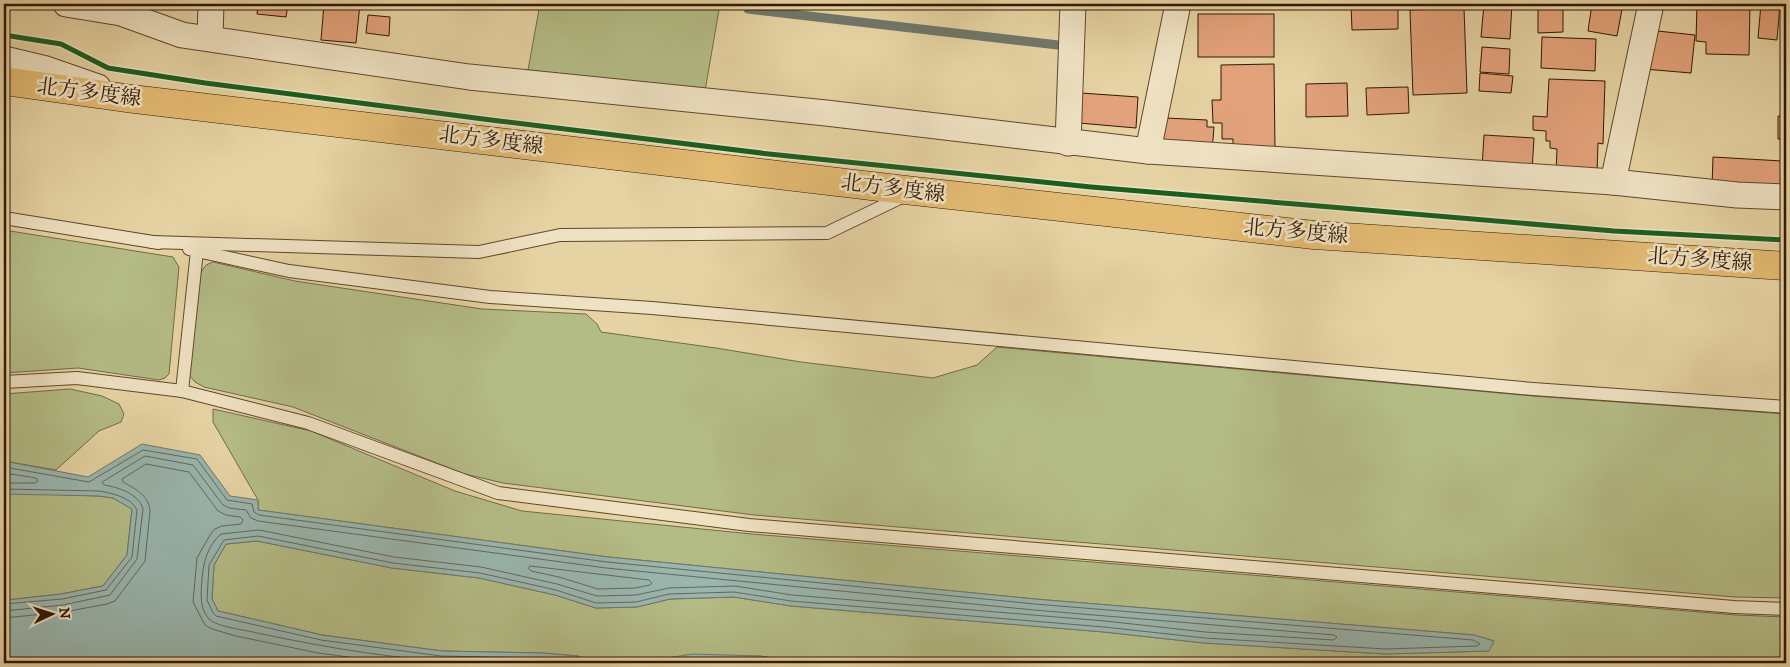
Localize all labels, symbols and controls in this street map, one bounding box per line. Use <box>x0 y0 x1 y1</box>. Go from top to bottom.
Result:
street label: 北方多度線 <box>35 74 143 112</box>
street label: 北方多度線 <box>437 122 545 160</box>
street label: 北方多度線 <box>839 170 947 208</box>
street label: 北方多度線 <box>1243 214 1349 250</box>
street label: 北方多度線 <box>1647 243 1753 277</box>
north arrow <box>28 590 78 640</box>
text: N <box>55 607 73 620</box>

